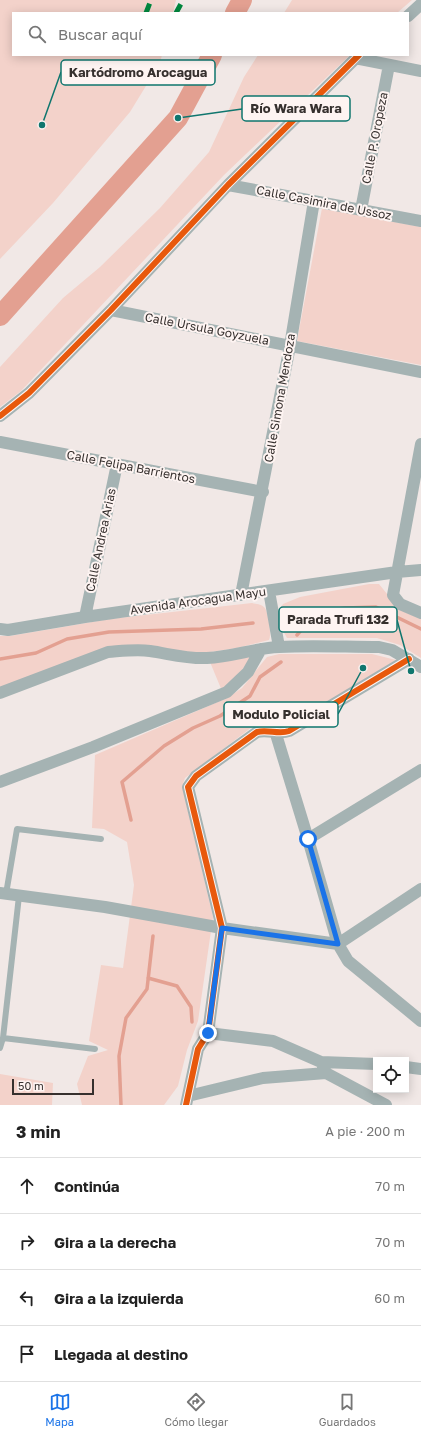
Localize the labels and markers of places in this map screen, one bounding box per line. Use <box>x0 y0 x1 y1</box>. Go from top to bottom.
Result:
callout: Kartódromo Arocagua <box>61 60 215 85</box>
callout: Río Wara Wara <box>242 96 350 121</box>
callout: Parada Trufi 132 <box>279 607 397 632</box>
callout: Modulo Policial <box>224 702 338 727</box>

